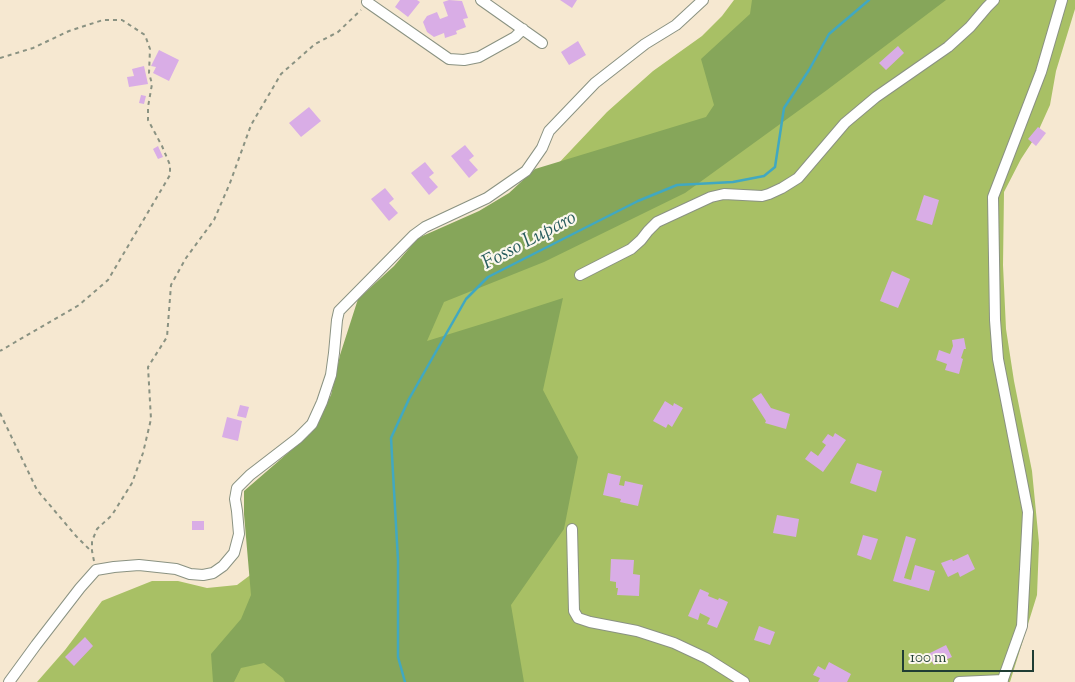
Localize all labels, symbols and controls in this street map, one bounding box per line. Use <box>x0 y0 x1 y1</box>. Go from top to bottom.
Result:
water label: Fosso Luparo <box>479 207 581 277</box>
scale bar <box>905 640 1038 672</box>
text: 100 m <box>910 648 946 669</box>

